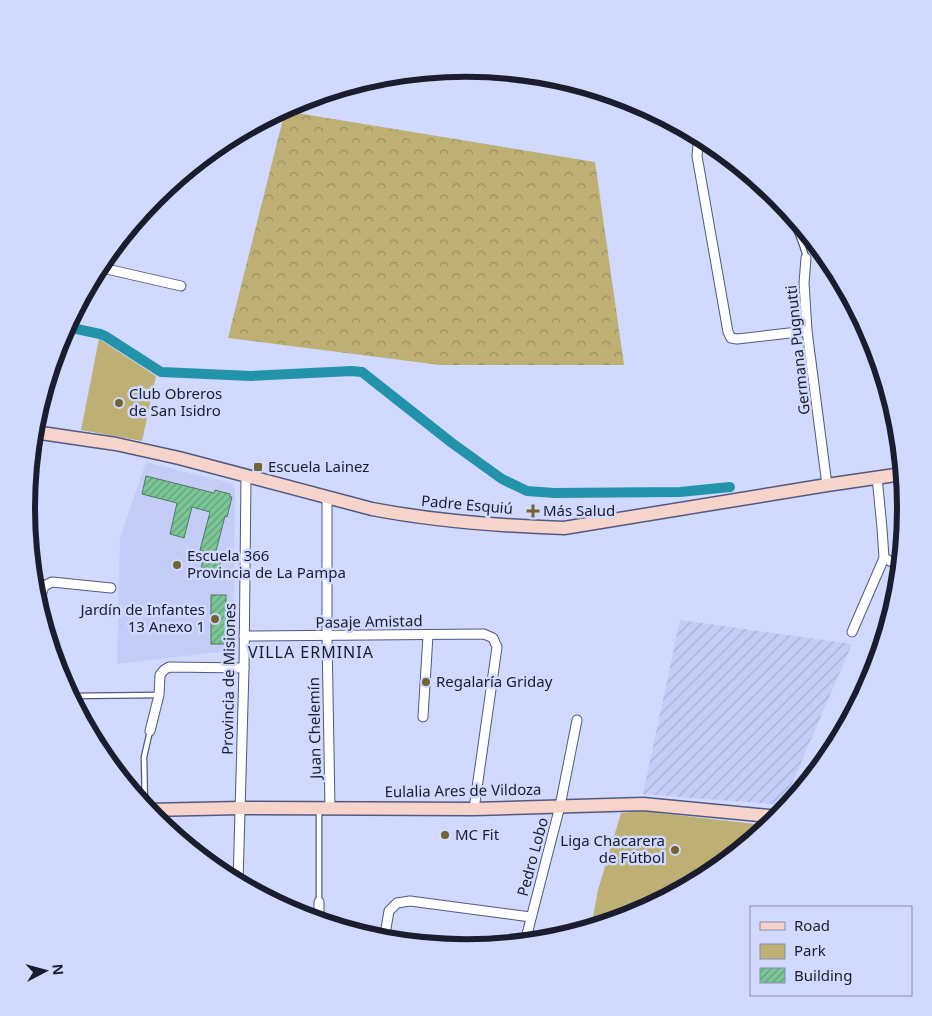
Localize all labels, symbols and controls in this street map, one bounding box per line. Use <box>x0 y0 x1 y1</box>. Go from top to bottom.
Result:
street label: Germana Pugnutti <box>780 284 814 416</box>
place label: Club Obreros de San Isidro <box>129 383 222 420</box>
marker: Club Obreros de San Isidro <box>113 397 125 409</box>
place label: Escuela Lainez <box>268 456 369 476</box>
marker: Escuela Lainez <box>252 461 264 473</box>
street label: Padre Esquiú <box>420 490 514 518</box>
place label: Más Salud <box>543 500 615 520</box>
marker: Más Salud <box>527 505 539 517</box>
place label: Escuela 366 Provincia de La Pampa <box>187 545 346 582</box>
marker: Escuela 366 Provincia de La Pampa <box>171 559 183 571</box>
place label: Jardín de Infantes 13 Anexo 1 <box>78 599 205 636</box>
street label: Provincia de Misiones <box>217 603 239 755</box>
street label: Pasaje Amistad <box>315 610 423 632</box>
marker: Jardín de Infantes 13 Anexo 1 <box>209 613 221 625</box>
district label: VILLA ERMINIA <box>248 641 374 663</box>
place label: Regalaría Griday <box>436 671 553 691</box>
marker: Regalaría Griday <box>420 676 432 688</box>
street label: Juan Chelemín <box>303 677 325 781</box>
street label: Eulalia Ares de Vildoza <box>384 779 542 801</box>
street label: Pedro Lobo <box>512 815 552 898</box>
place label: MC Fit <box>455 824 500 844</box>
marker: MC Fit <box>439 829 451 841</box>
place label: Liga Chacarera de Fútbol <box>560 830 665 867</box>
marker: Liga Chacarera de Fútbol <box>669 844 681 856</box>
legend <box>750 906 912 996</box>
text: Road <box>794 915 830 935</box>
text: Park <box>794 940 826 960</box>
north arrow <box>20 946 70 996</box>
text: N <box>48 963 68 976</box>
text: Building <box>794 965 852 985</box>

